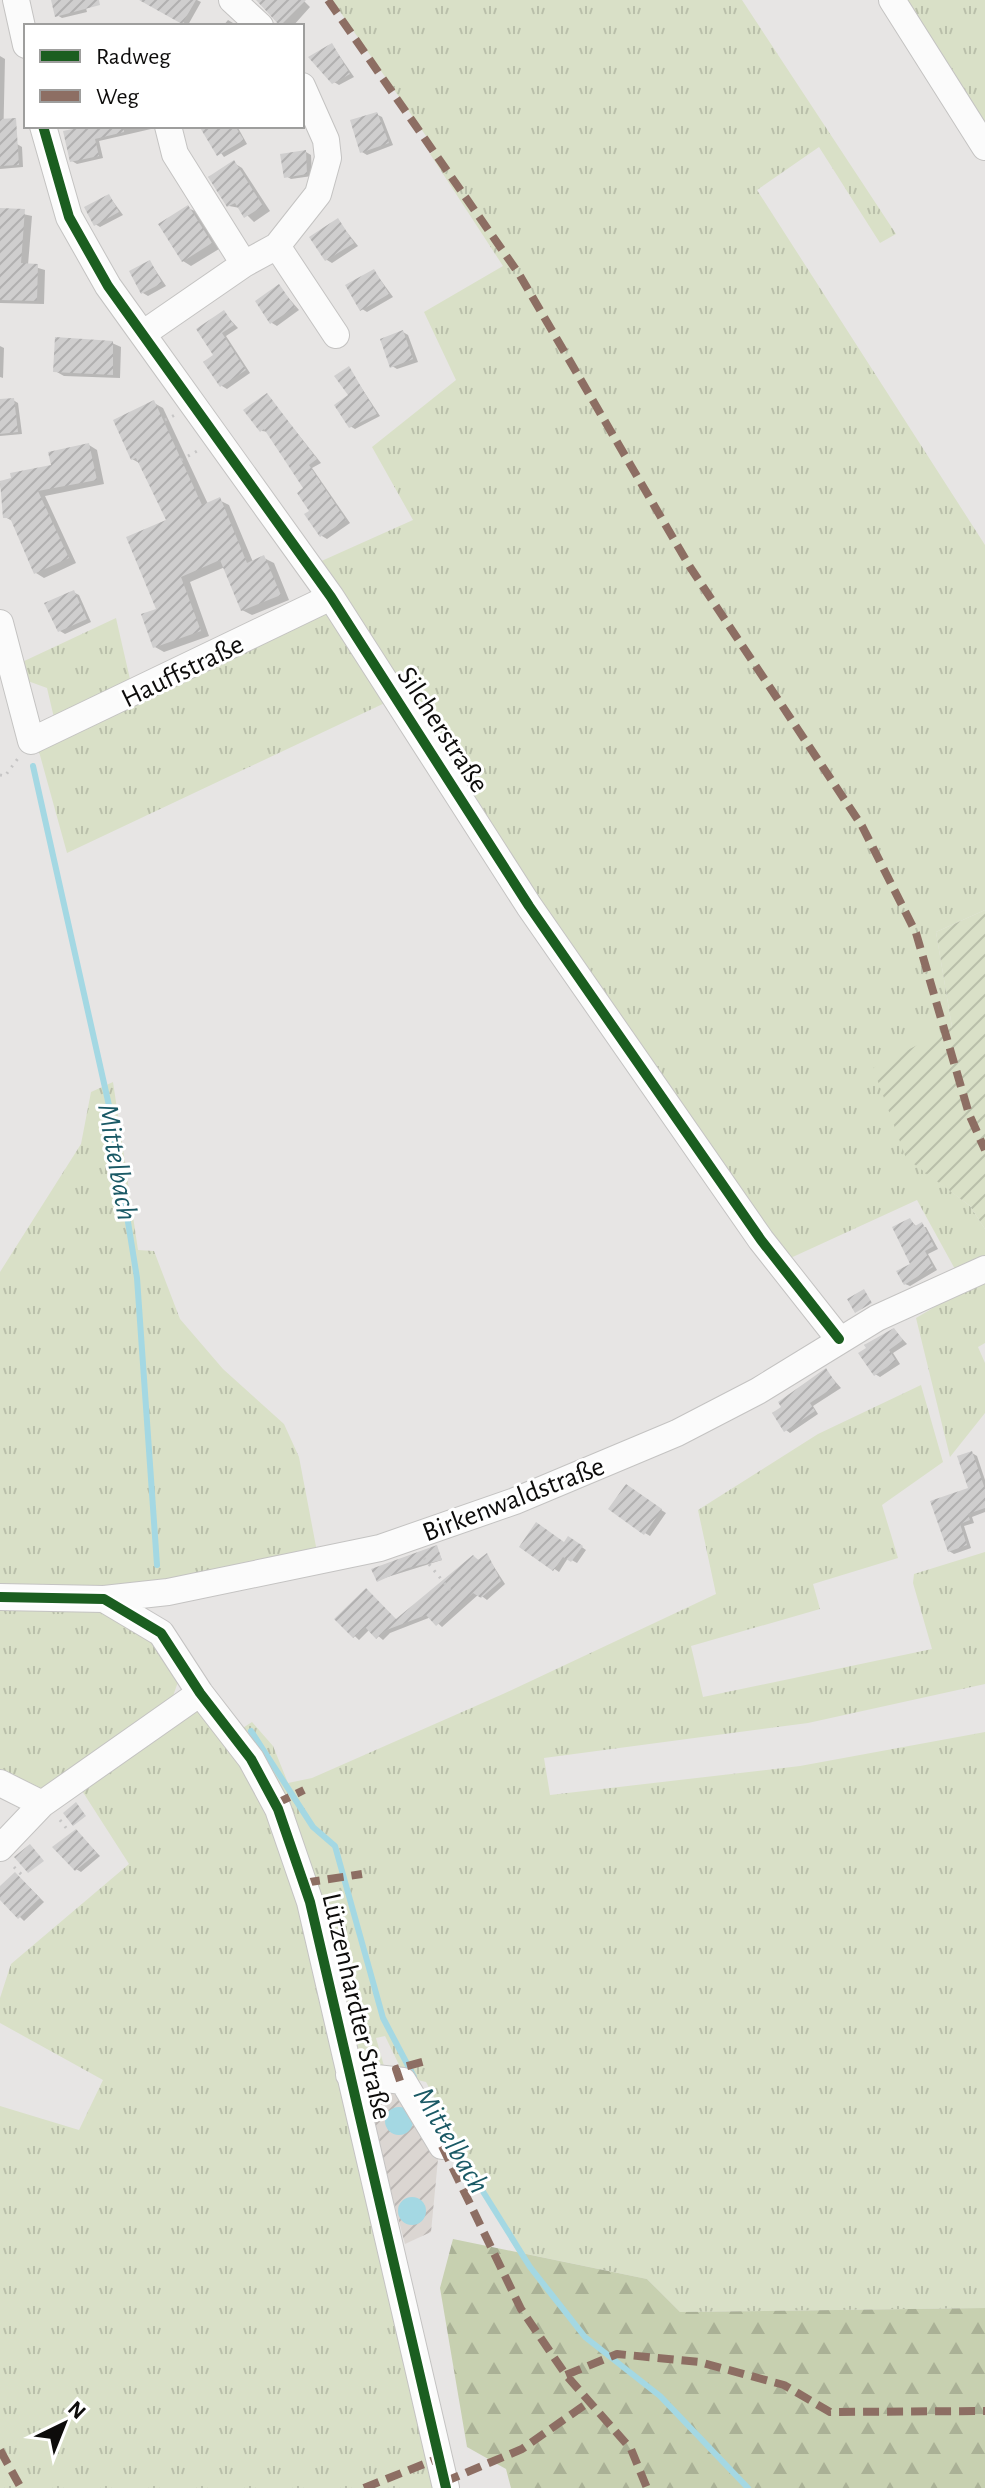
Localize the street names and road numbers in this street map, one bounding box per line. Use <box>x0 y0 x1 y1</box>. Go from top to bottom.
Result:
street label: Hauffstraße <box>117 630 248 713</box>
street label: Silcherstraße <box>391 662 493 798</box>
street label: Birkenwaldstraße <box>419 1452 608 1547</box>
street label: Lützenhardter Straße <box>316 1891 396 2122</box>

